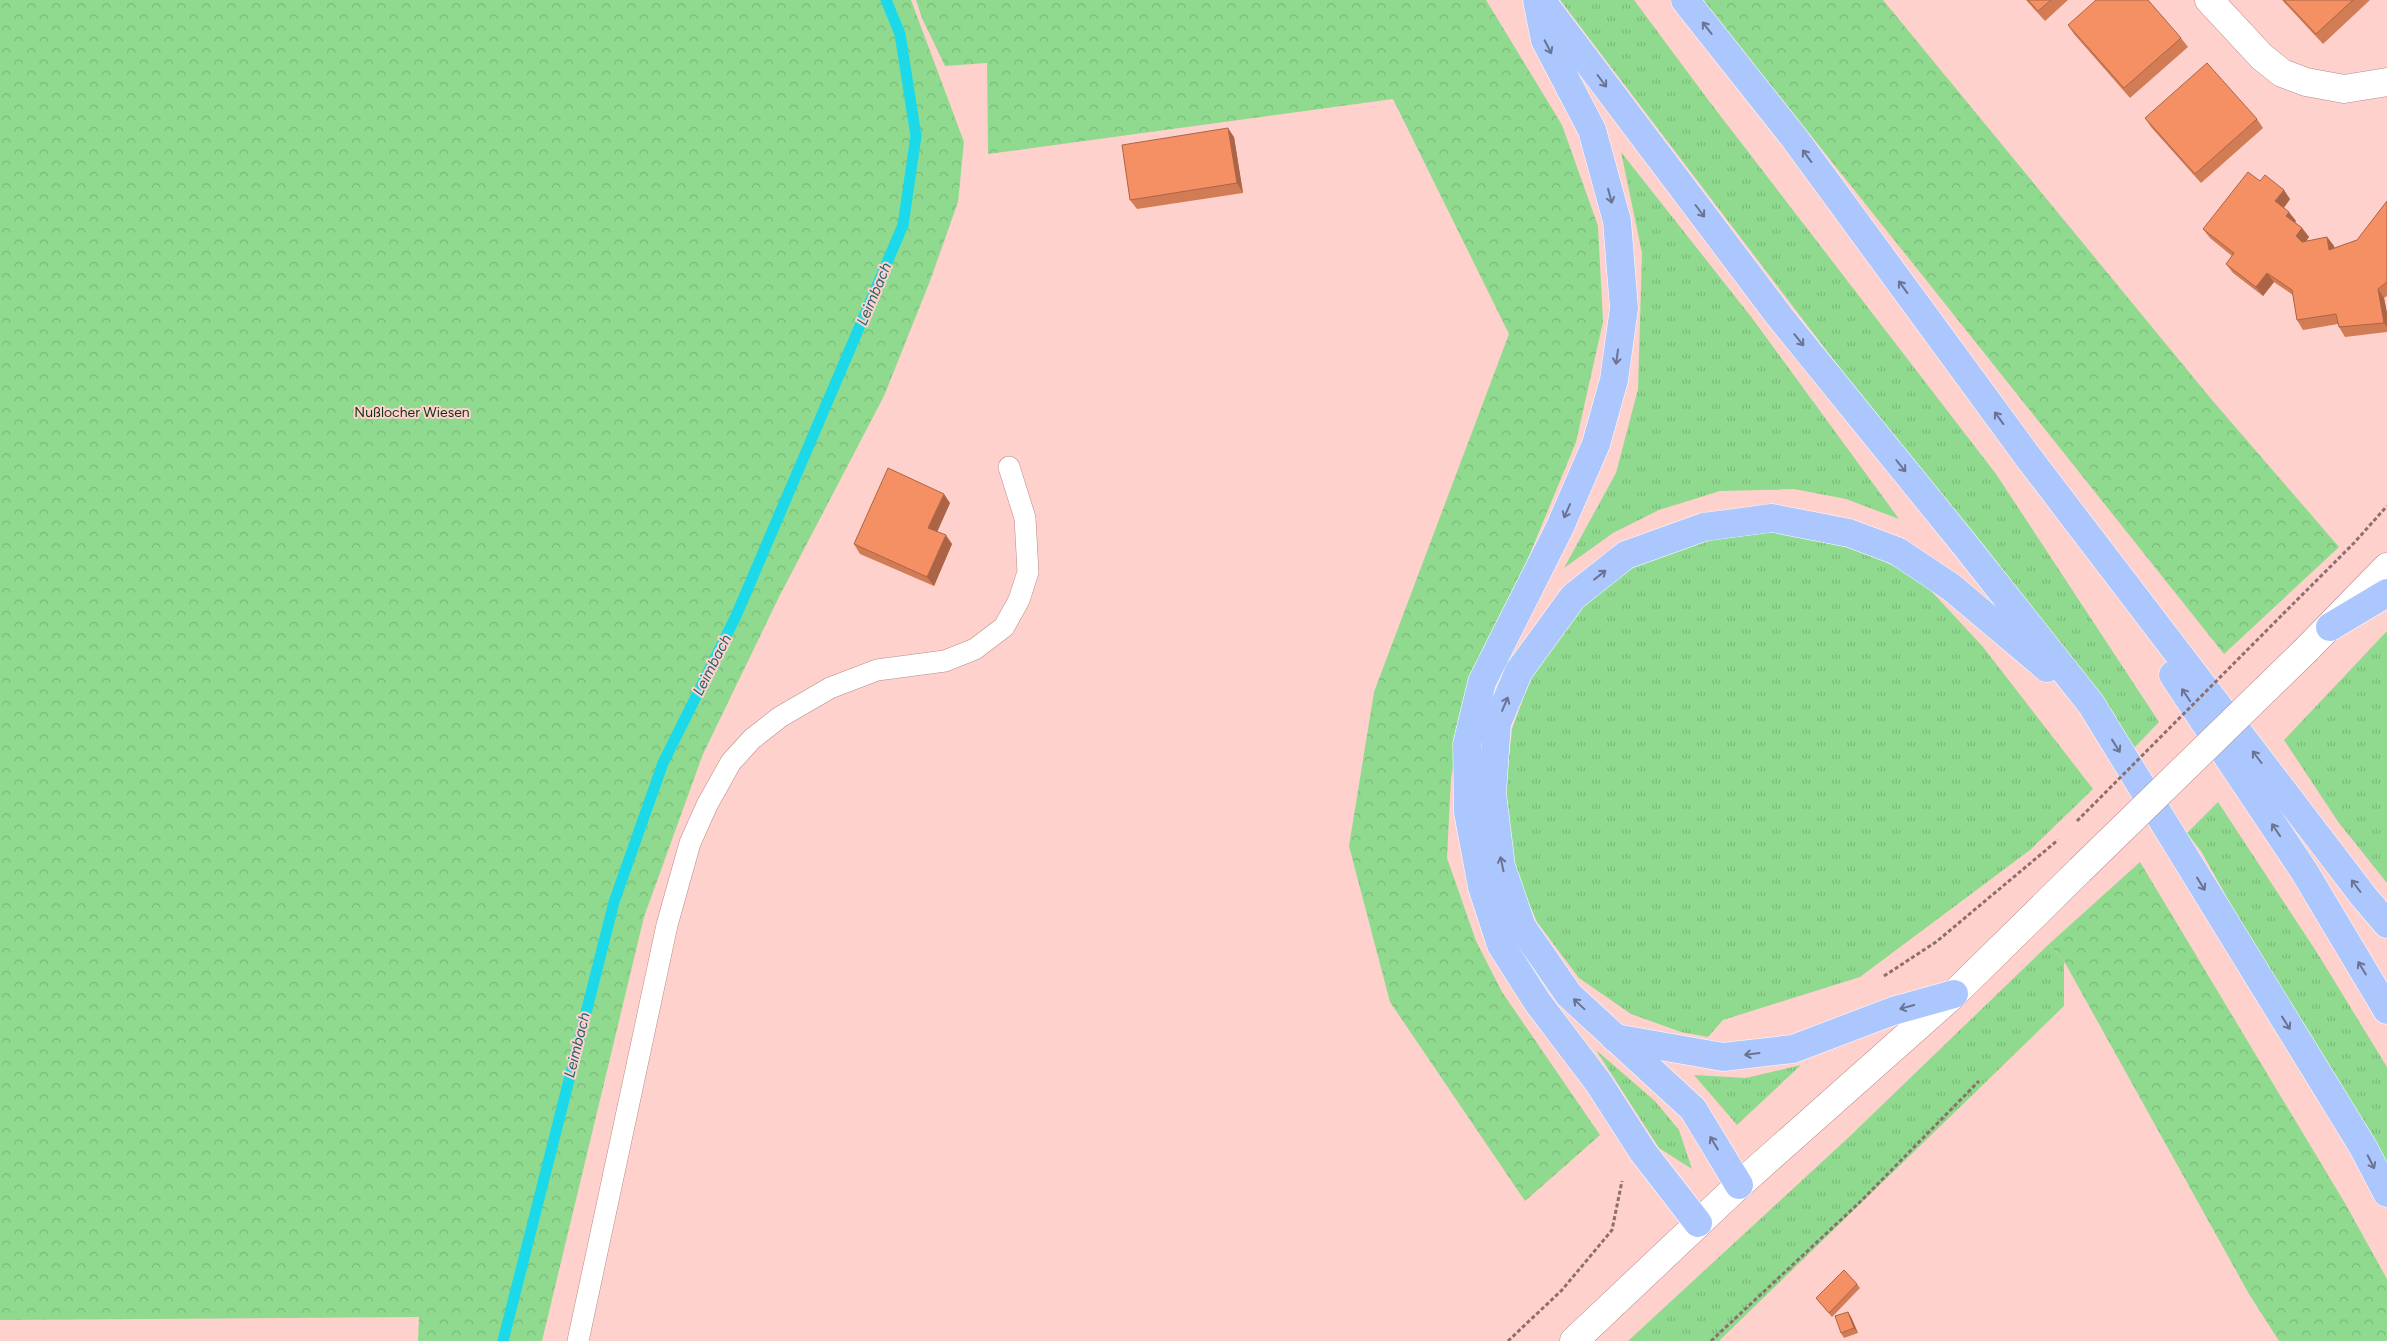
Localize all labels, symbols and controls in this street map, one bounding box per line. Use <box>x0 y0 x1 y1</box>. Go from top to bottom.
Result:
one-way arrow <box>1701 22 1712 35</box>
one-way arrow <box>1544 39 1553 54</box>
one-way arrow <box>1597 74 1607 88</box>
one-way arrow <box>1802 149 1812 163</box>
one-way arrow <box>1606 188 1616 204</box>
one-way arrow <box>1695 204 1705 218</box>
water label: Leimbach <box>853 260 895 328</box>
one-way arrow <box>1898 280 1908 294</box>
one-way arrow <box>1793 333 1804 346</box>
one-way arrow <box>1612 349 1622 365</box>
park label: Nußlocher Wiesen <box>354 404 470 421</box>
one-way arrow <box>1994 411 2004 425</box>
one-way arrow <box>1896 459 1907 472</box>
one-way arrow <box>1561 503 1571 518</box>
one-way arrow <box>1594 570 1607 581</box>
water label: Leimbach <box>689 631 735 699</box>
one-way arrow <box>2181 688 2191 702</box>
one-way arrow <box>1501 697 1511 712</box>
one-way arrow <box>2112 738 2122 752</box>
one-way arrow <box>2252 750 2262 764</box>
one-way arrow <box>2271 823 2282 837</box>
one-way arrow <box>1496 857 1506 873</box>
one-way arrow <box>2197 877 2207 891</box>
one-way arrow <box>2351 879 2361 893</box>
one-way arrow <box>2356 962 2366 976</box>
one-way arrow <box>1573 998 1585 1010</box>
one-way arrow <box>1900 1003 1916 1012</box>
water label: Leimbach <box>560 1011 594 1079</box>
one-way arrow <box>2282 1015 2292 1029</box>
one-way arrow <box>1745 1049 1761 1059</box>
one-way arrow <box>1708 1137 1718 1151</box>
one-way arrow <box>2366 1154 2376 1169</box>

